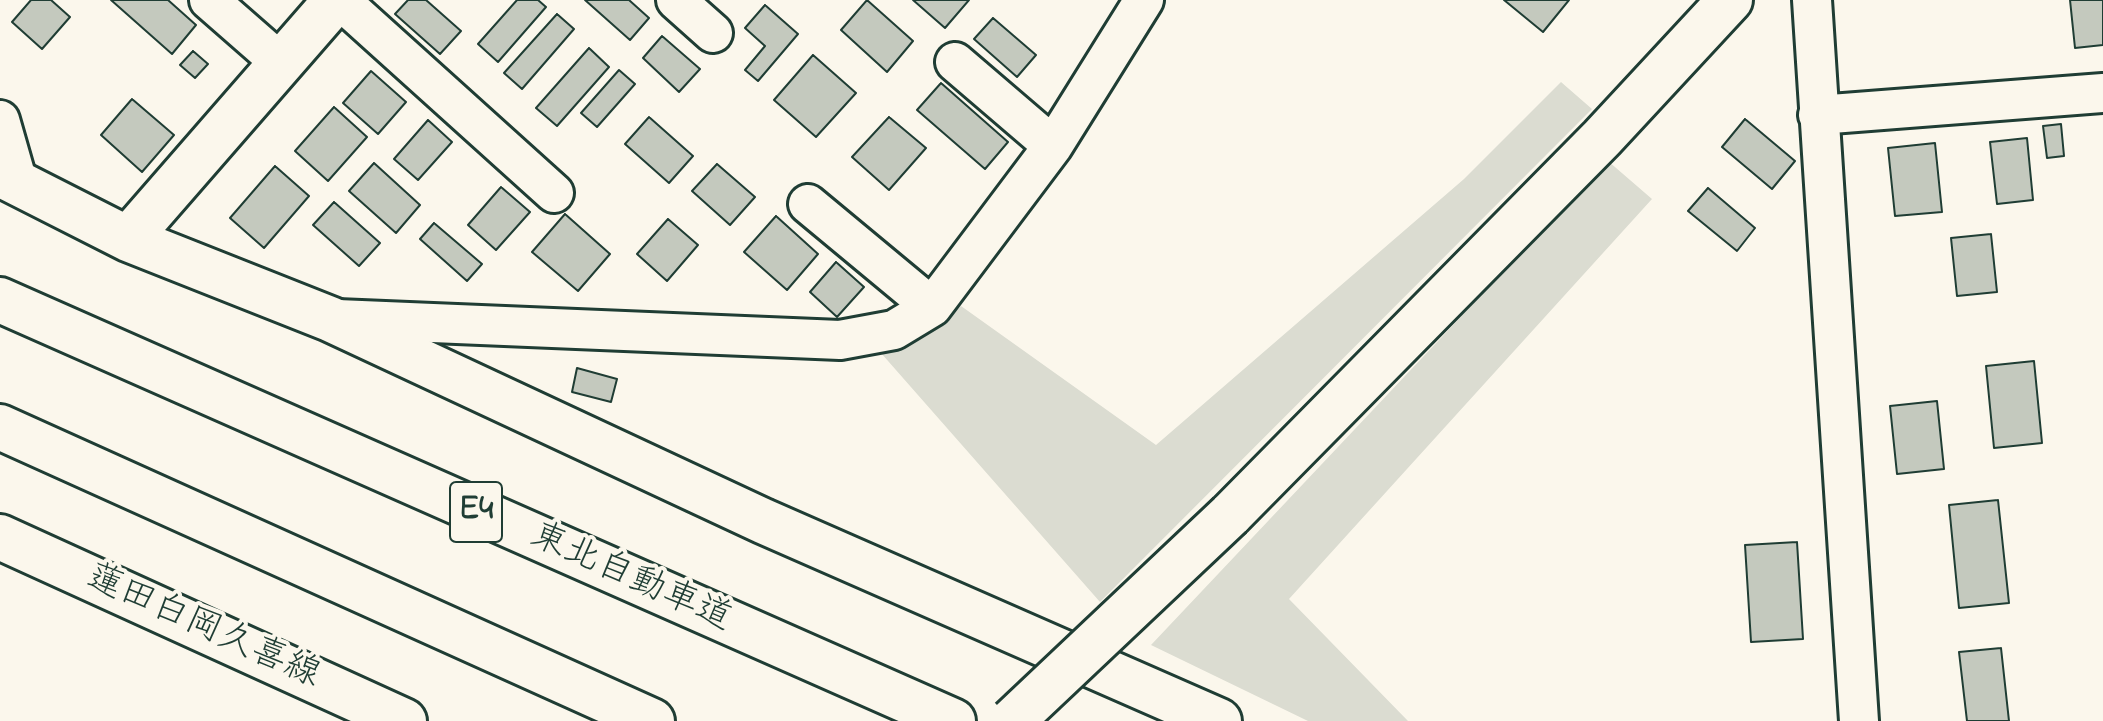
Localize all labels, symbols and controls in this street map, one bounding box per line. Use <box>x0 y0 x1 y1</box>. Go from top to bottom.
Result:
road number: E4 <box>450 482 502 542</box>
street label: 東北自動車道 <box>523 516 737 644</box>
street label: 蓮田白岡久喜線 <box>78 558 326 700</box>

